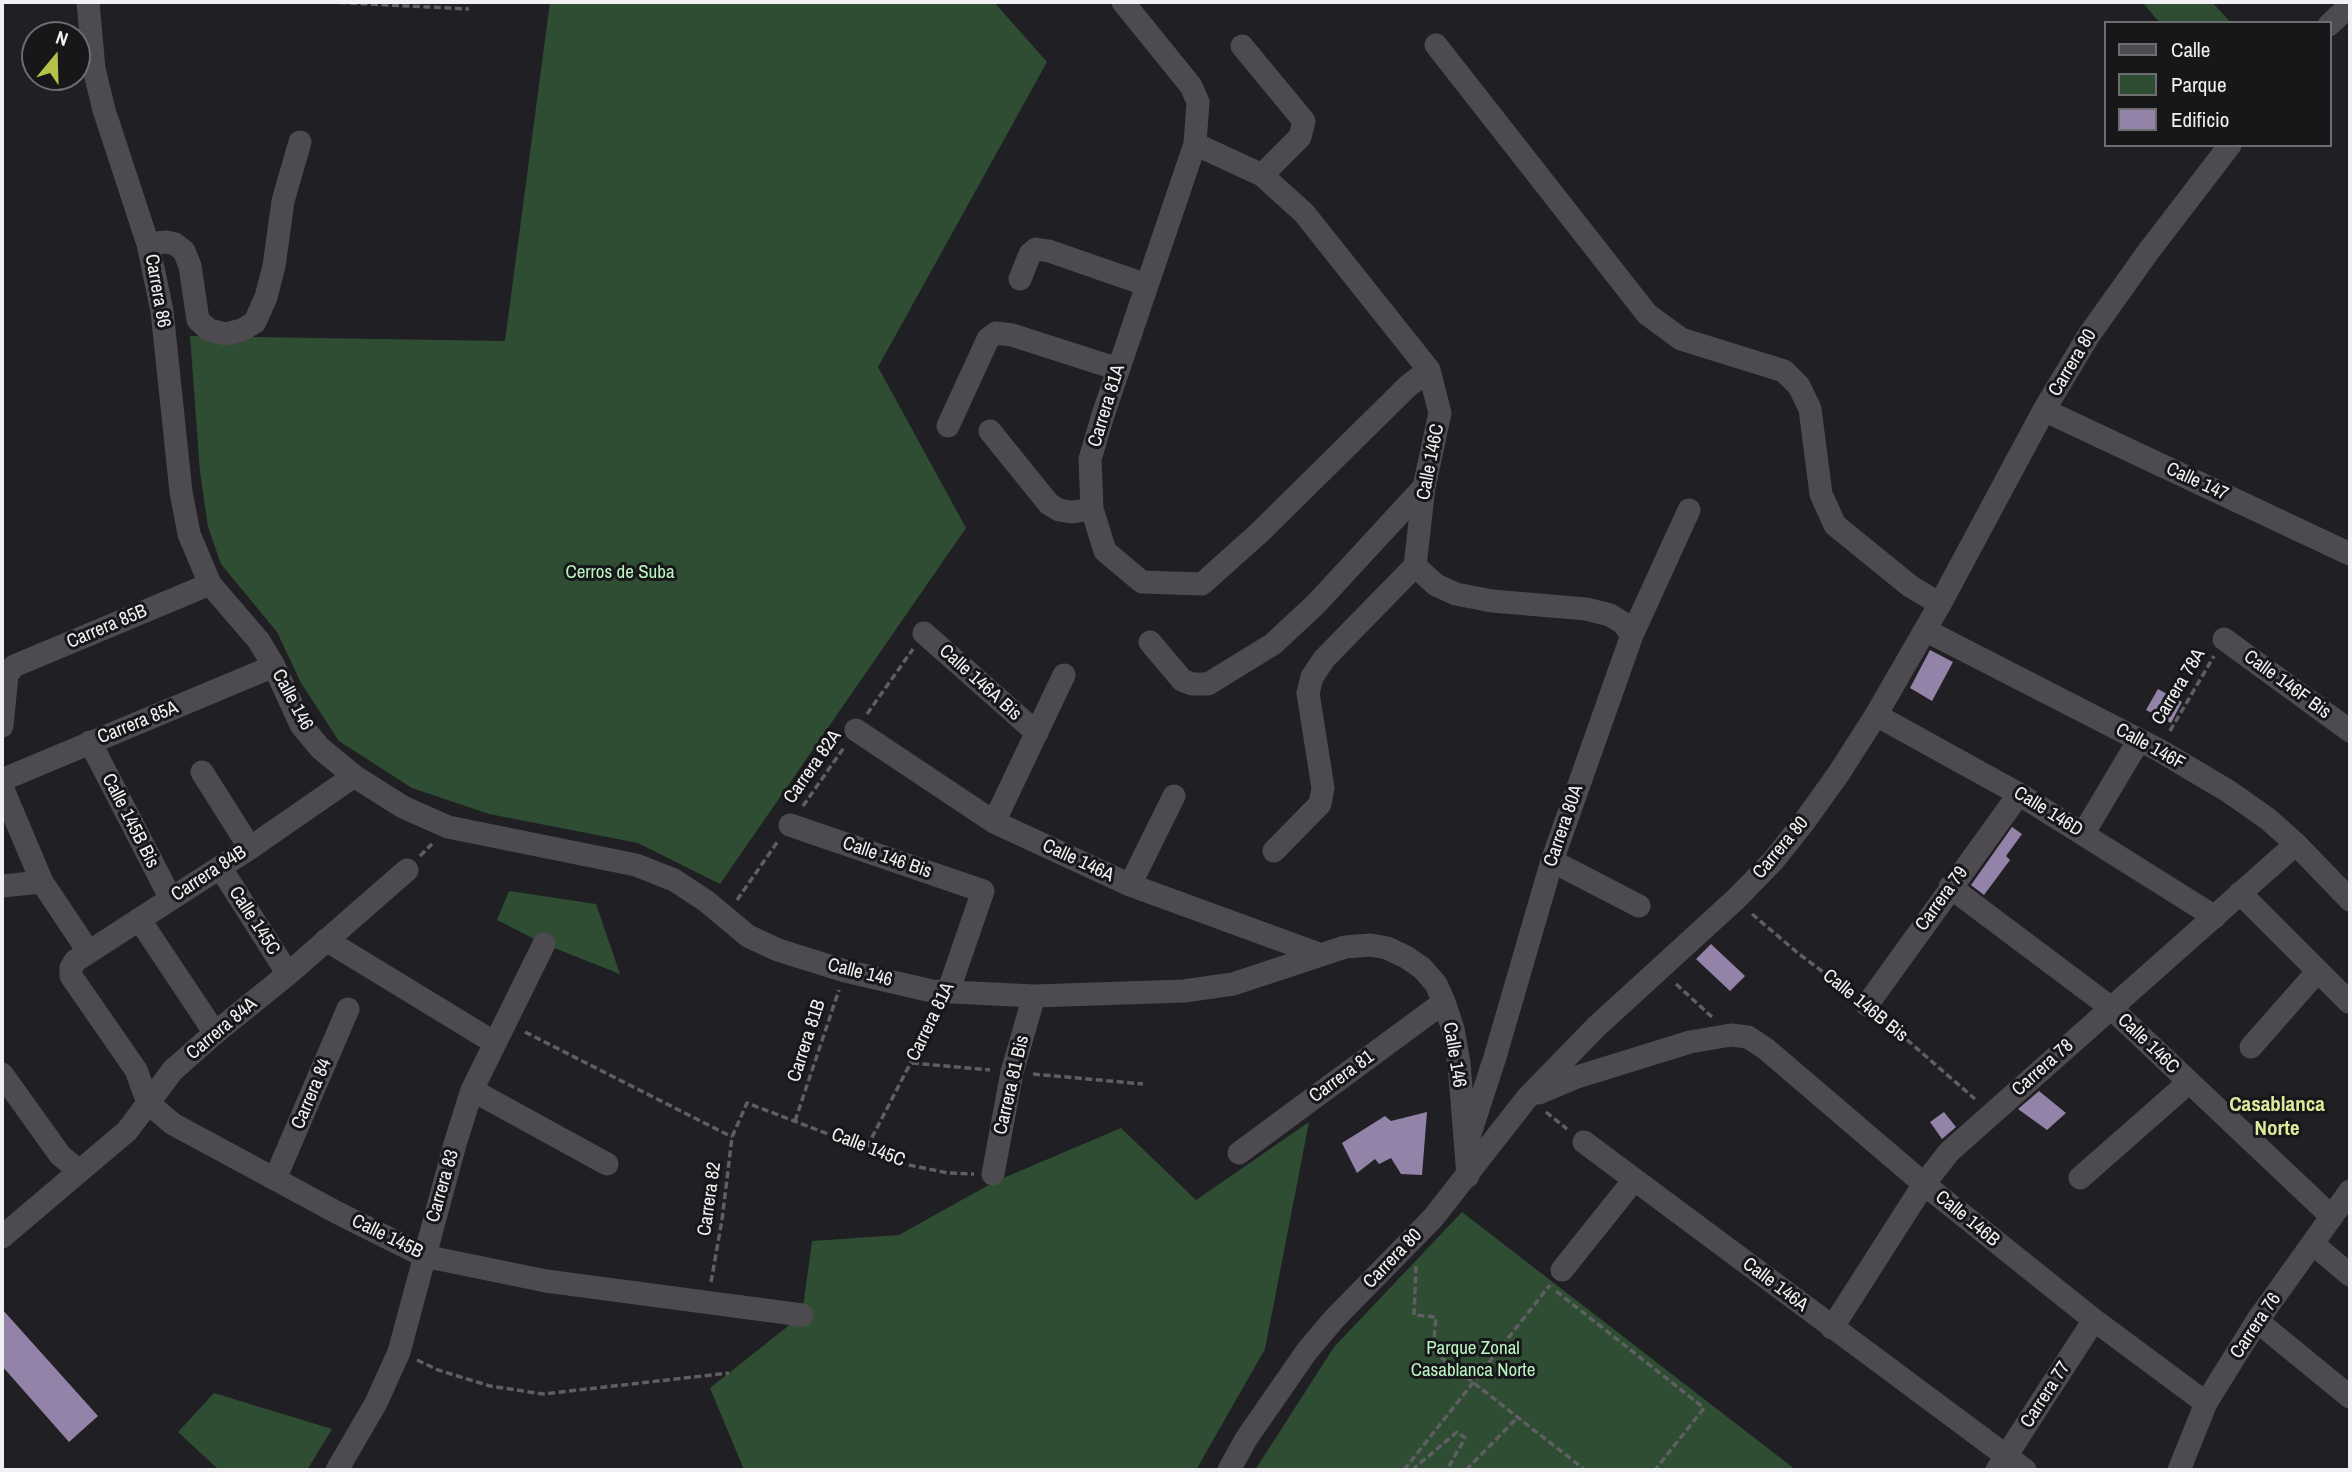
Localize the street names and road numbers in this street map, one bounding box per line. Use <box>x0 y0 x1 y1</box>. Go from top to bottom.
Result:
street label: Carrera 86 <box>139 252 175 330</box>
street label: Carrera 80 <box>2044 325 2102 401</box>
street label: Carrera 81A <box>1084 362 1130 450</box>
street label: Calle 146C <box>1412 422 1450 502</box>
street label: Calle 147 <box>2162 458 2232 506</box>
street label: Carrera 85B <box>63 600 151 654</box>
street label: Calle 146A Bis <box>934 640 1026 726</box>
street label: Carrera 78A <box>2147 645 2211 729</box>
street label: Calle 146F Bis <box>2239 646 2335 724</box>
street label: Calle 146 <box>266 666 318 734</box>
street label: Carrera 85A <box>94 697 182 749</box>
street label: Calle 146F <box>2112 719 2188 775</box>
street label: Carrera 82A <box>779 726 847 808</box>
street label: Calle 145B Bis <box>96 770 164 872</box>
street label: Carrera 80A <box>1539 782 1589 870</box>
street label: Calle 146D <box>2009 782 2087 842</box>
street label: Carrera 80 <box>1748 812 1814 884</box>
street label: Calle 146 Bis <box>839 832 935 884</box>
street label: Calle 146A <box>1039 835 1117 887</box>
street label: Carrera 84B <box>167 841 251 907</box>
street label: Carrera 79 <box>1911 862 1973 936</box>
street label: Calle 145C <box>223 882 285 960</box>
street label: Calle 146 <box>825 954 895 992</box>
street label: Calle 146B Bis <box>1818 965 1912 1047</box>
street label: Carrera 81A <box>902 979 960 1065</box>
street label: Carrera 84A <box>182 993 262 1065</box>
street label: Carrera 81B <box>783 997 831 1085</box>
street label: Calle 146C <box>2112 1009 2184 1079</box>
street label: Calle 146 <box>1438 1021 1470 1089</box>
street label: Carrera 81 Bis <box>989 1033 1035 1137</box>
street label: Carrera 78 <box>2008 1035 2078 1101</box>
street label: Carrera 81 <box>1305 1046 1379 1108</box>
street label: Carrera 84 <box>287 1055 337 1133</box>
street label: Calle 145C <box>828 1124 908 1172</box>
street label: Carrera 83 <box>422 1147 464 1225</box>
street label: Carrera 82 <box>694 1161 726 1237</box>
street label: Calle 146B <box>1930 1186 2004 1252</box>
street label: Calle 145B <box>348 1210 426 1264</box>
street label: Carrera 80 <box>1359 1224 1427 1294</box>
street label: Calle 146A <box>1738 1253 1812 1317</box>
street label: Carrera 76 <box>2226 1289 2286 1363</box>
street label: Carrera 77 <box>2016 1358 2076 1432</box>

